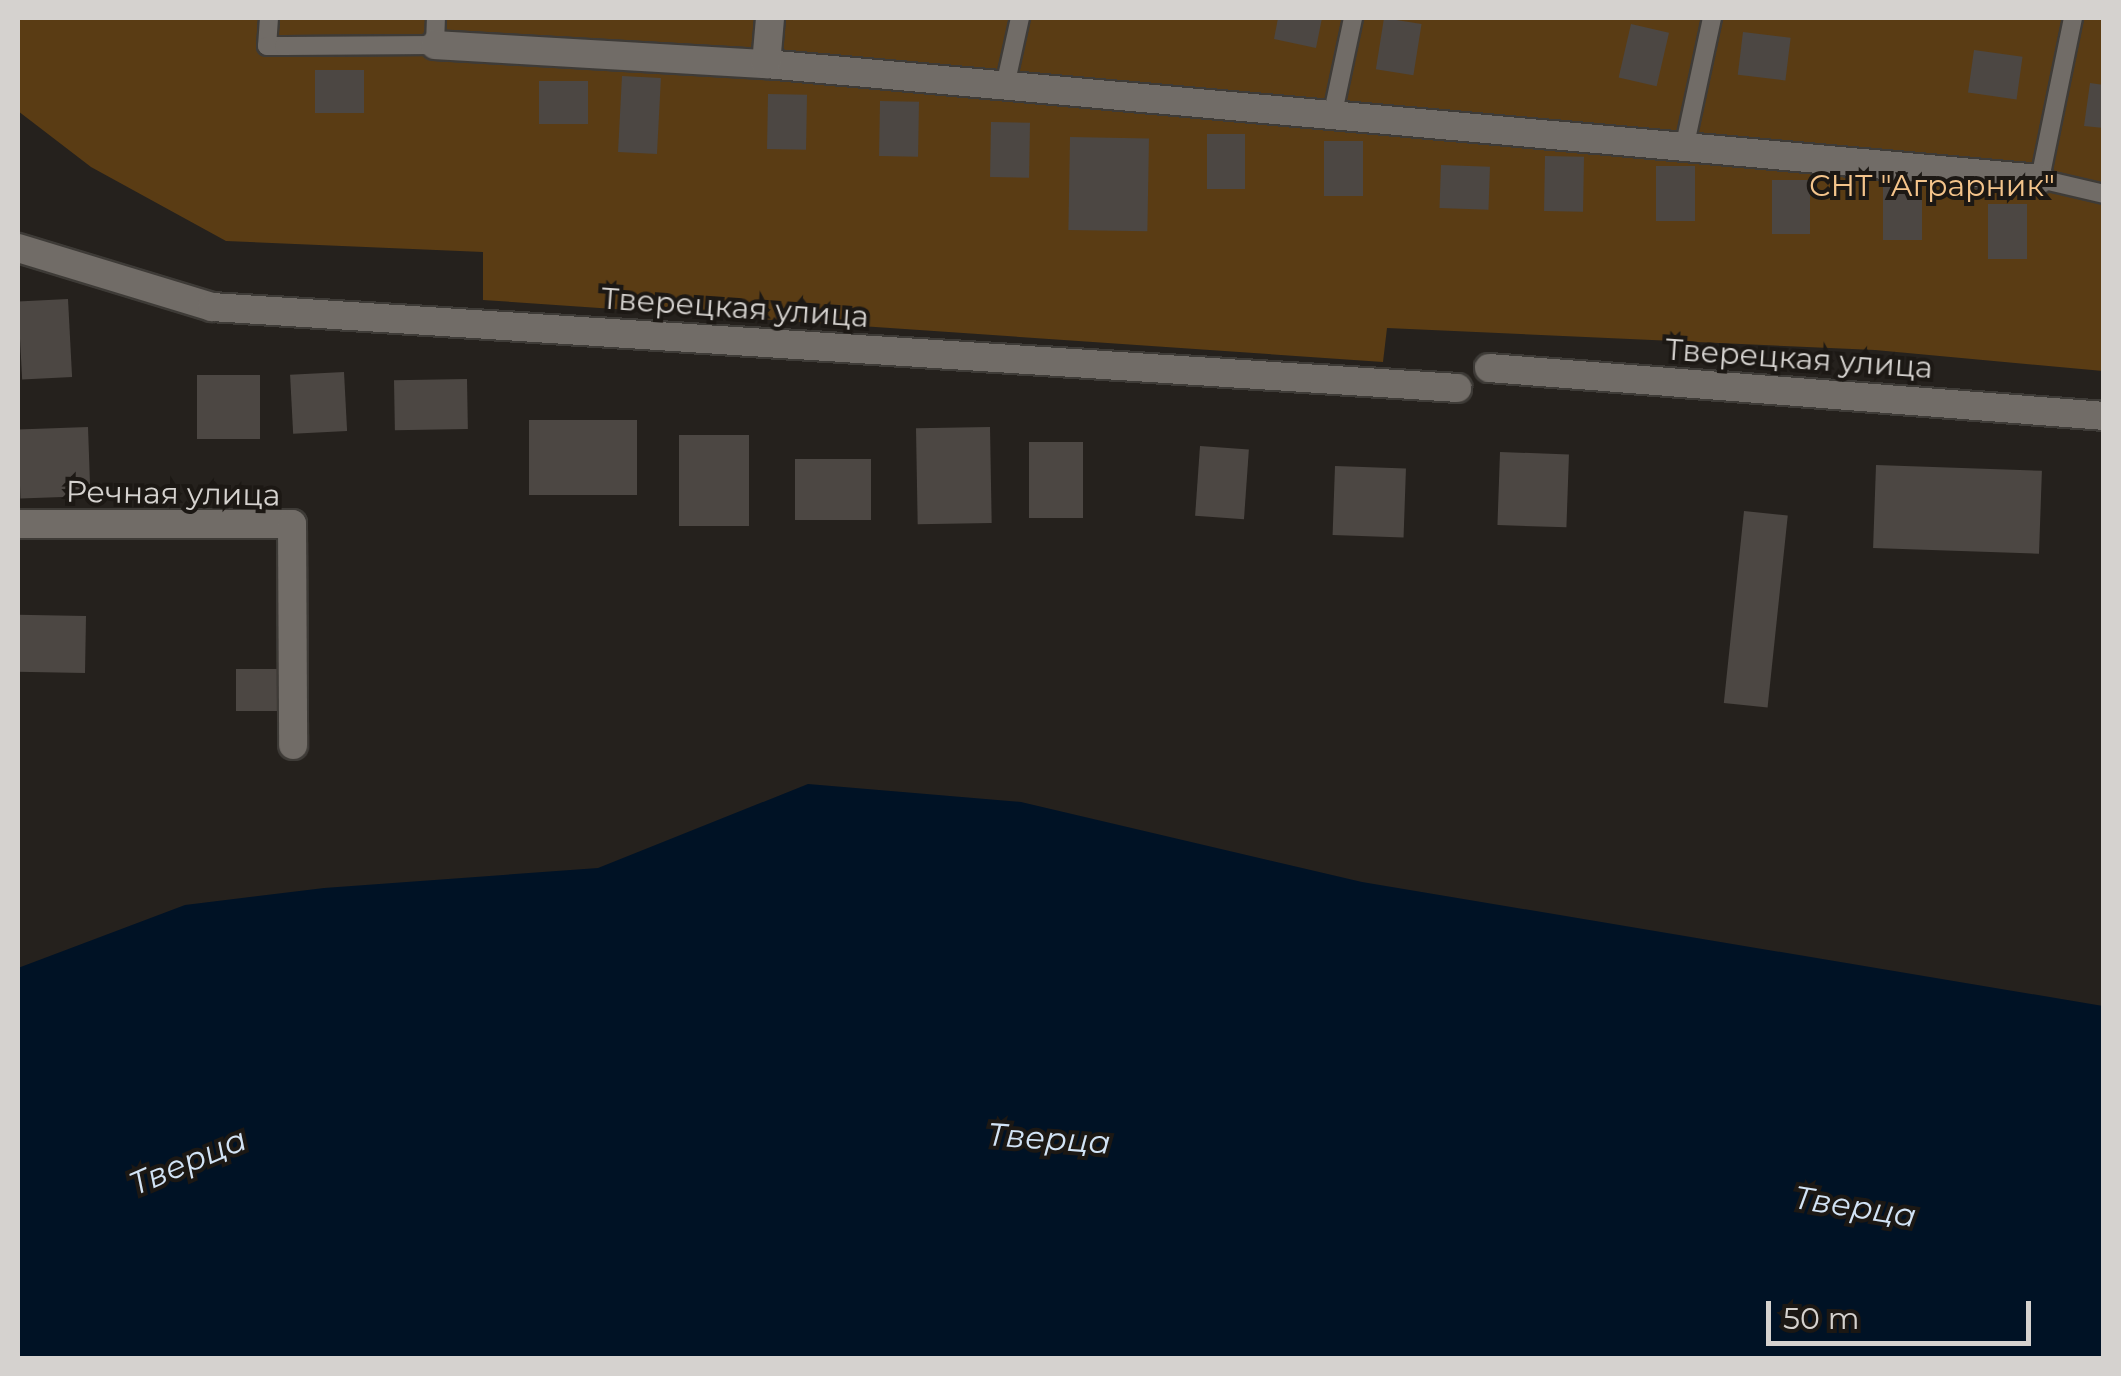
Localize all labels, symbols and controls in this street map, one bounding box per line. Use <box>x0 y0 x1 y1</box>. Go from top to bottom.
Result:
park label: СНТ "Аграрник" <box>1809 168 2055 204</box>
street label: Тверецкая улица <box>600 281 870 335</box>
street label: Тверецкая улица <box>1664 332 1934 386</box>
street label: Речная улица <box>65 474 281 514</box>
water label: Тверца <box>986 1116 1112 1162</box>
water label: Тверца <box>124 1120 252 1204</box>
water label: Тверца <box>1791 1178 1919 1236</box>
scale bar <box>1771 1281 2036 1343</box>
text: 50 m <box>1783 1300 1860 1337</box>

